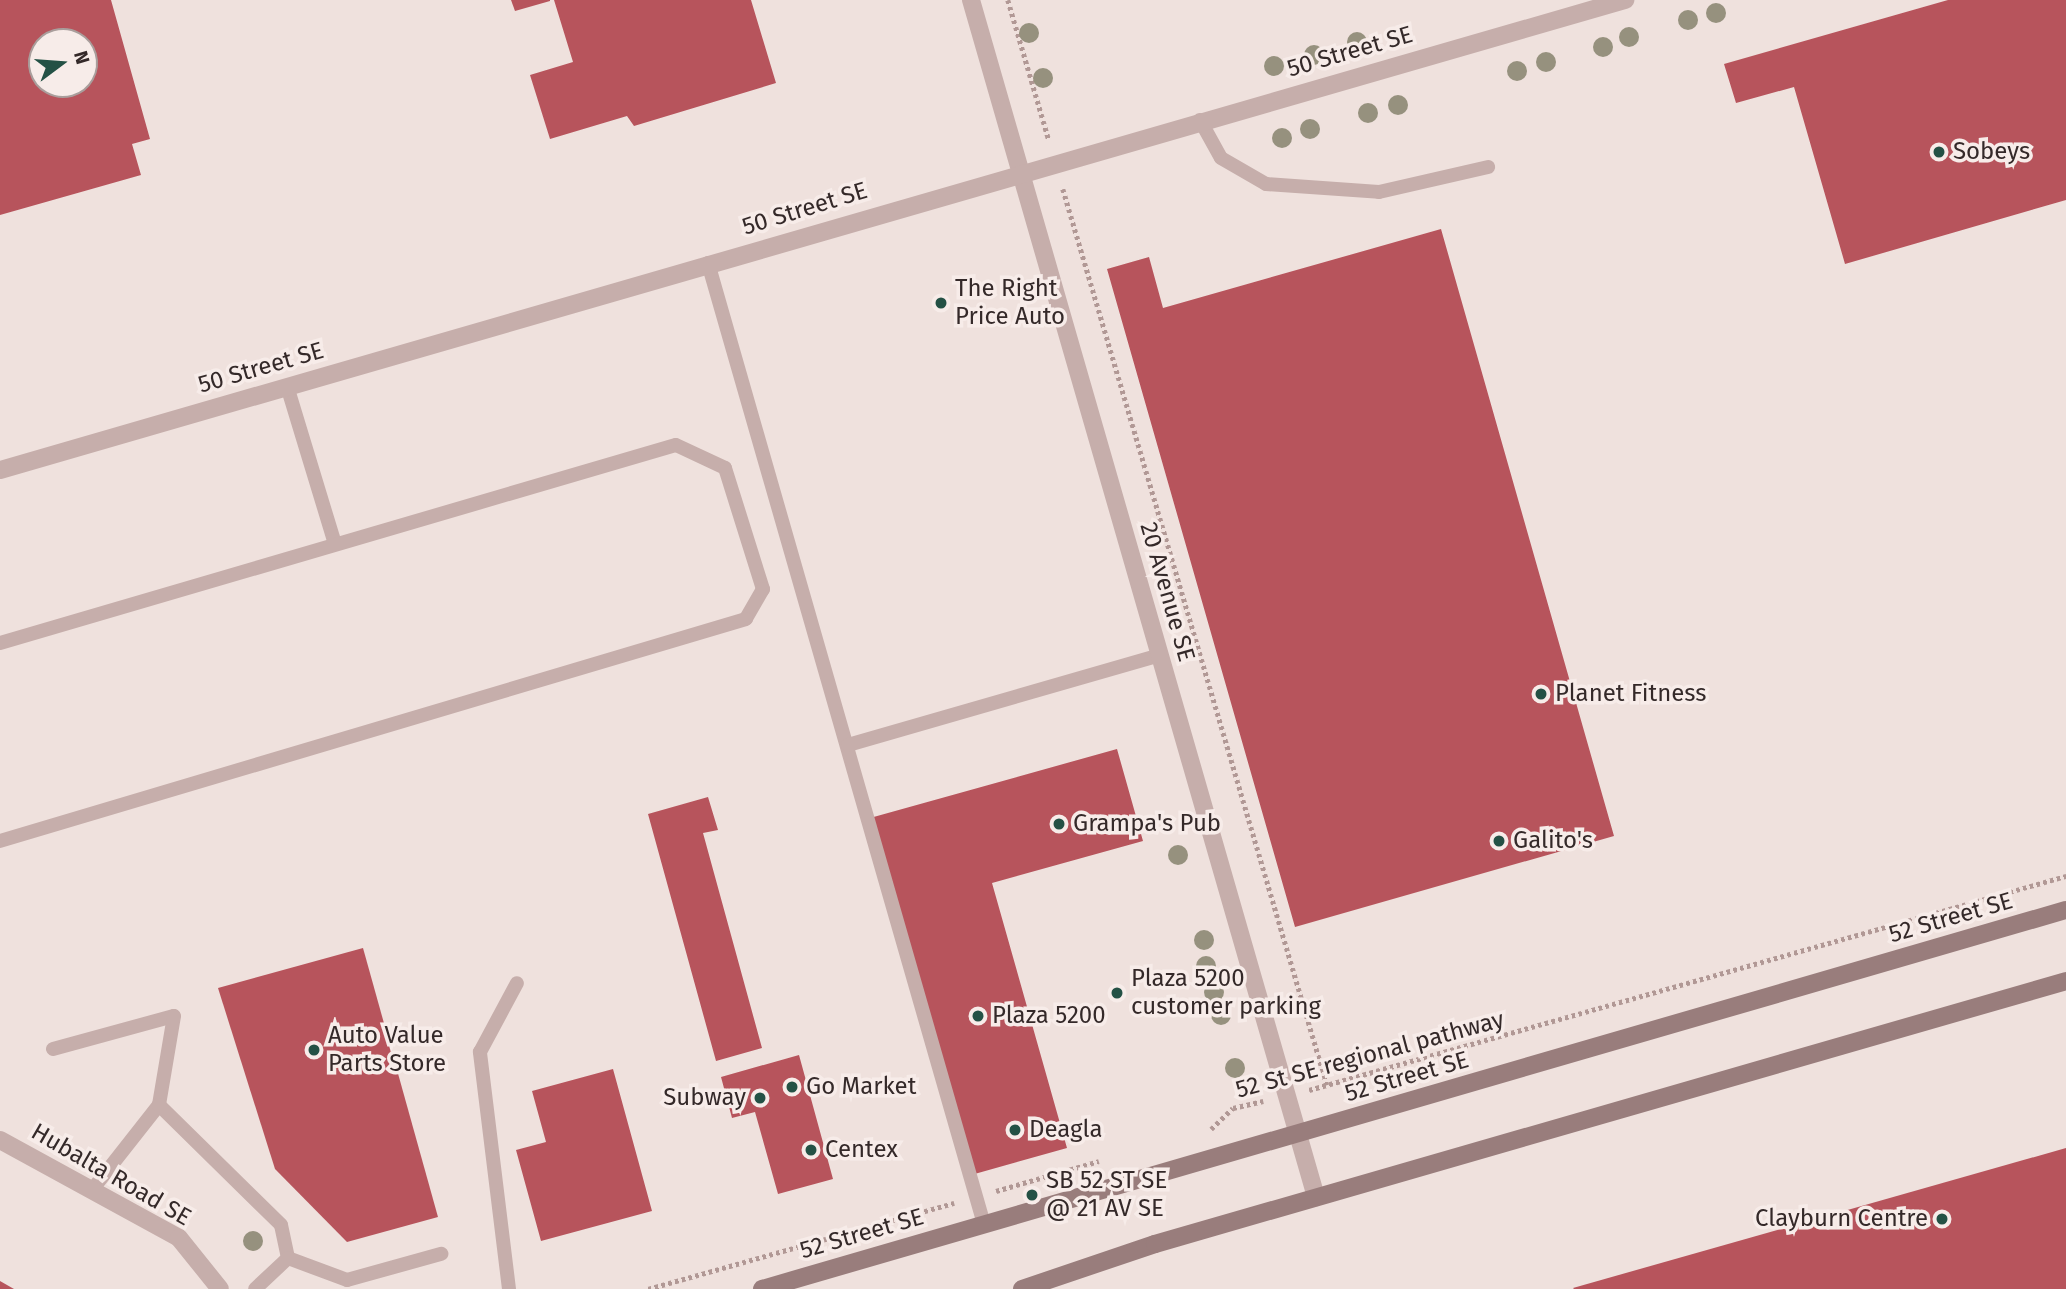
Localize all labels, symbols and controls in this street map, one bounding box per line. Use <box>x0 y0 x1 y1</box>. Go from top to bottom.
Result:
street label: 50 Street SE <box>1284 20 1416 84</box>
north arrow <box>28 28 98 98</box>
text: N <box>69 48 95 67</box>
place label: Sobeys <box>1953 138 2030 166</box>
marker: Sobeys <box>1931 144 1947 160</box>
street label: 50 Street SE <box>739 176 871 242</box>
place label: The Right Price Auto <box>955 275 1065 331</box>
marker: The Right Price Auto <box>933 295 949 311</box>
street label: 50 Street SE <box>195 336 327 400</box>
street label: 20 Avenue SE <box>1133 519 1201 665</box>
place label: Planet Fitness <box>1555 680 1707 708</box>
marker: Planet Fitness <box>1533 686 1549 702</box>
place label: Grampa's Pub <box>1073 810 1221 838</box>
marker: Grampa's Pub <box>1051 816 1067 832</box>
place label: Galito's <box>1513 827 1593 855</box>
marker: Galito's <box>1491 833 1507 849</box>
street label: 52 Street SE <box>1886 887 2016 949</box>
place label: Plaza 5200 customer parking <box>1131 965 1321 1021</box>
marker: Plaza 5200 customer parking <box>1109 985 1125 1001</box>
place label: Plaza 5200 <box>992 1002 1106 1030</box>
street label: 52 St SE regional pathway <box>1233 1005 1507 1105</box>
marker: Plaza 5200 <box>970 1008 986 1024</box>
place label: Auto Value Parts Store <box>328 1022 446 1078</box>
marker: Auto Value Parts Store <box>306 1042 322 1058</box>
street label: 52 Street SE <box>1342 1046 1472 1108</box>
place label: Go Market <box>806 1073 916 1101</box>
marker: Go Market <box>784 1079 800 1095</box>
place label: Subway <box>663 1084 746 1112</box>
marker: Subway <box>752 1090 768 1106</box>
place label: Deagla <box>1029 1116 1103 1144</box>
street label: Hubalta Road SE <box>26 1118 196 1232</box>
marker: Deagla <box>1007 1122 1023 1138</box>
place label: Centex <box>825 1136 898 1164</box>
marker: Centex <box>803 1142 819 1158</box>
place label: SB 52 ST SE @ 21 AV SE <box>1046 1167 1167 1223</box>
marker: SB 52 ST SE @ 21 AV SE <box>1024 1187 1040 1203</box>
street label: 52 Street SE <box>797 1203 927 1265</box>
place label: Clayburn Centre <box>1755 1205 1928 1233</box>
marker: Clayburn Centre <box>1934 1211 1950 1227</box>

